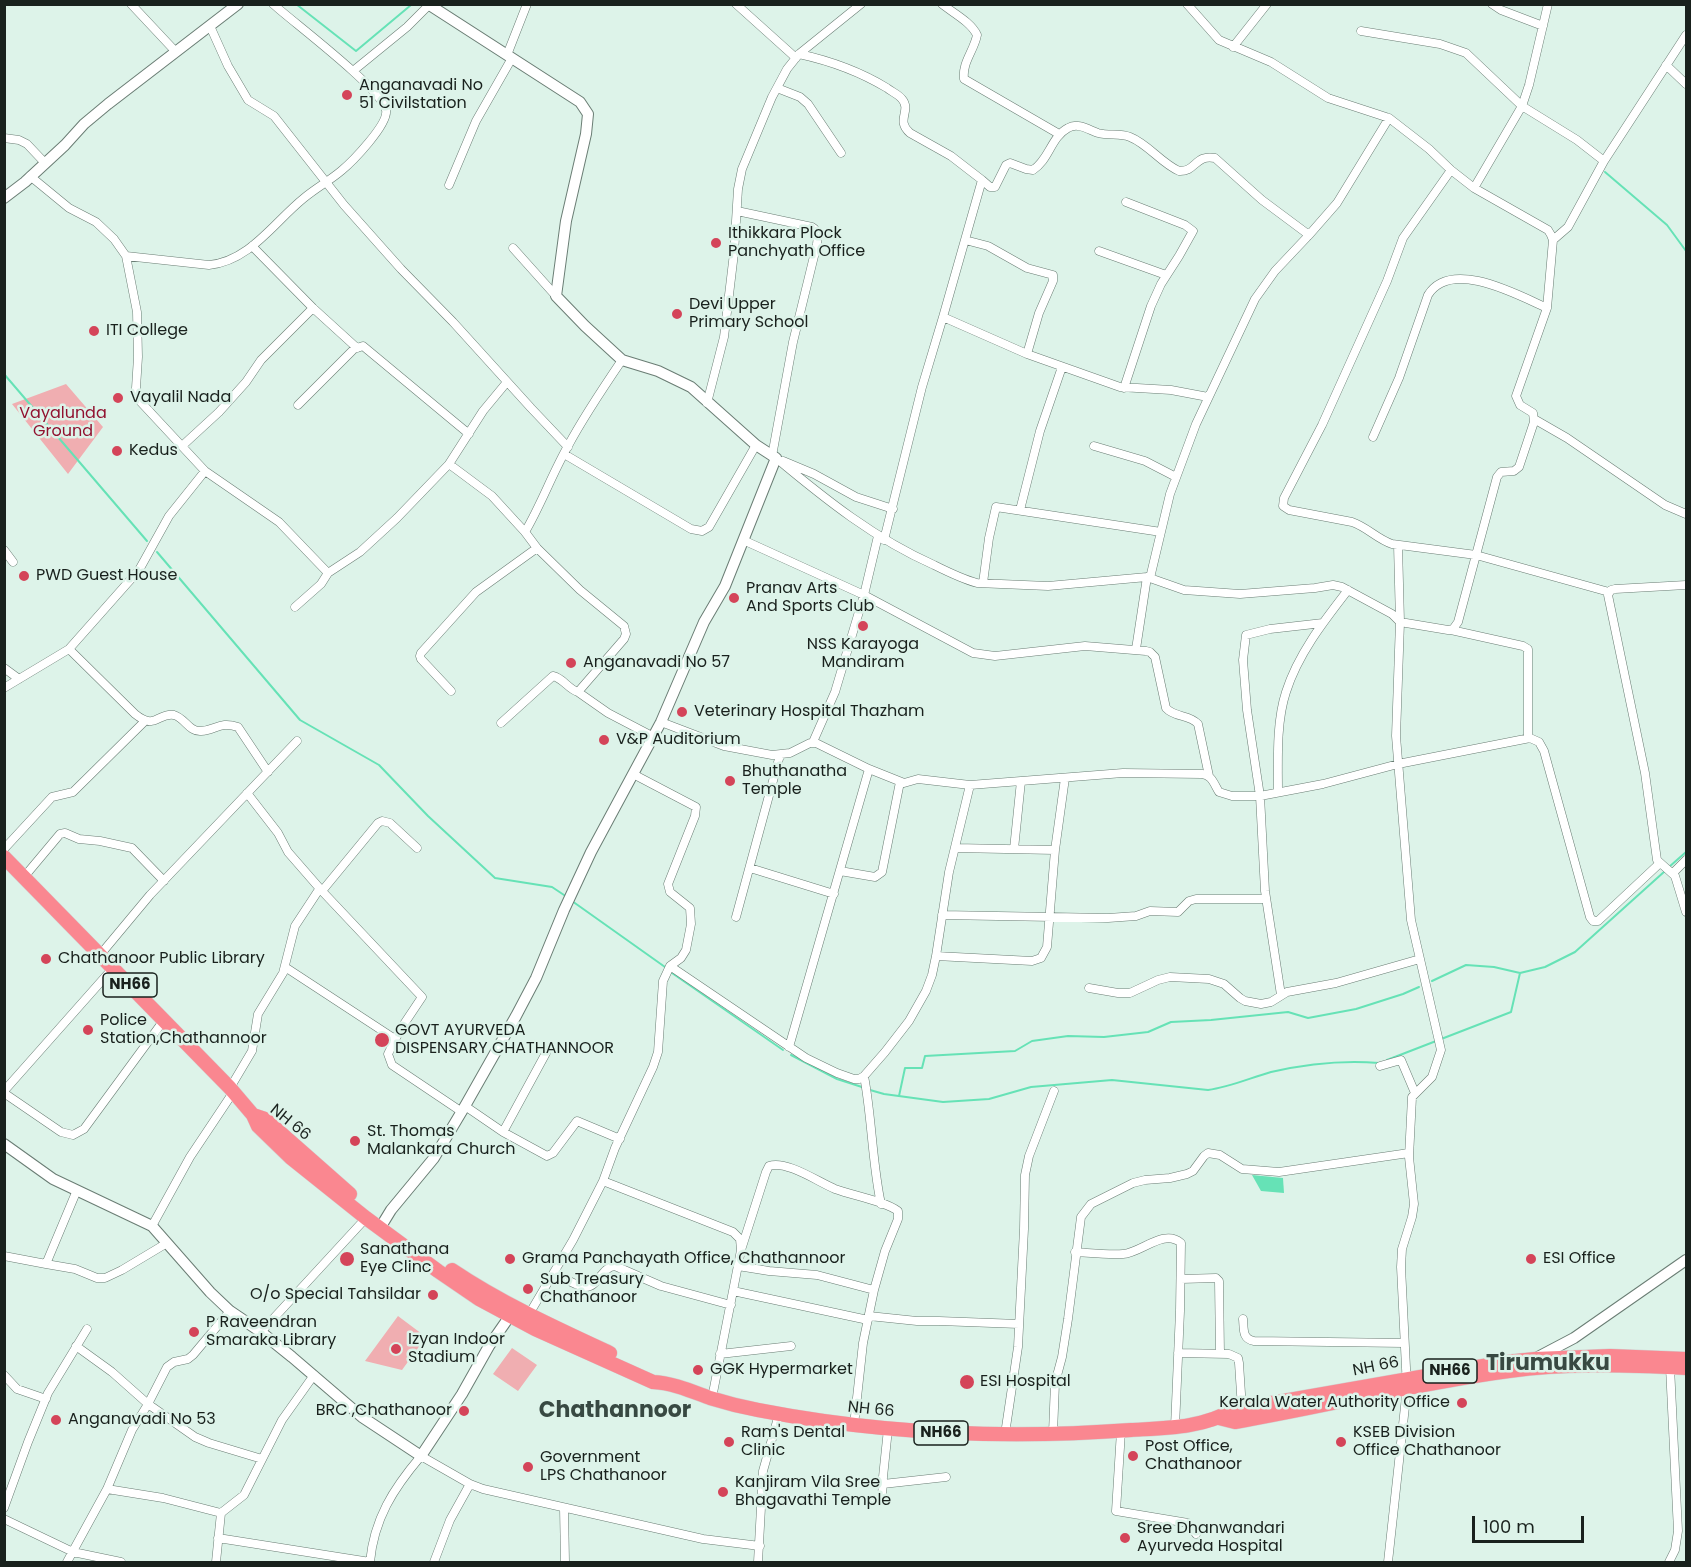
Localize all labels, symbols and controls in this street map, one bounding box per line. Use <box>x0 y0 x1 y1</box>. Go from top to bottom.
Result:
place label: Anganavadi No 51 Civilstation <box>359 76 483 114</box>
marker: Anganavadi No 51 Civilstation <box>340 88 354 102</box>
place label: Ithikkara Plock Panchyath Office <box>728 224 865 262</box>
marker: Ithikkara Plock Panchyath Office <box>709 236 723 250</box>
place label: Devi Upper Primary School <box>689 295 808 333</box>
marker: Devi Upper Primary School <box>670 307 684 321</box>
place label: ITI College <box>106 321 188 341</box>
marker: ITI College <box>87 324 101 338</box>
place label: Vayalil Nada <box>130 388 231 408</box>
marker: Vayalil Nada <box>111 391 125 405</box>
park label: Vayalunda Ground <box>19 404 107 442</box>
place label: Kedus <box>129 441 178 461</box>
marker: Kedus <box>110 444 124 458</box>
place label: PWD Guest House <box>36 566 177 586</box>
marker: PWD Guest House <box>17 569 31 583</box>
place label: Pranav Arts And Sports Club <box>746 579 874 617</box>
marker: Pranav Arts And Sports Club <box>727 591 741 605</box>
marker: NSS Karayoga Mandiram <box>856 619 870 633</box>
place label: NSS Karayoga Mandiram <box>807 635 919 673</box>
place label: Anganavadi No 57 <box>583 653 730 673</box>
marker: Anganavadi No 57 <box>564 656 578 670</box>
place label: Veterinary Hospital Thazham <box>694 702 924 722</box>
marker: Veterinary Hospital Thazham <box>675 705 689 719</box>
place label: V&P Auditorium <box>616 730 741 750</box>
marker: V&P Auditorium <box>597 733 611 747</box>
place label: Bhuthanatha Temple <box>742 762 847 800</box>
marker: Bhuthanatha Temple <box>723 774 737 788</box>
place label: Chathanoor Public Library <box>58 949 265 969</box>
marker: Chathanoor Public Library <box>39 952 53 966</box>
road number: NH66 <box>103 973 157 997</box>
place label: Police Station,Chathannoor <box>100 1011 267 1049</box>
place label: GOVT AYURVEDA DISPENSARY CHATHANNOOR <box>395 1021 614 1059</box>
marker: Police Station,Chathannoor <box>81 1023 95 1037</box>
marker: GOVT AYURVEDA DISPENSARY CHATHANNOOR <box>373 1031 391 1049</box>
street label: NH 66 <box>266 1101 314 1145</box>
place label: St. Thomas Malankara Church <box>367 1122 515 1160</box>
marker: St. Thomas Malankara Church <box>348 1134 362 1148</box>
place label: Sanathana Eye Clinc <box>360 1240 449 1278</box>
place label: Grama Panchayath Office, Chathannoor <box>522 1249 845 1269</box>
place label: ESI Office <box>1543 1249 1615 1269</box>
marker: Sanathana Eye Clinc <box>338 1250 356 1268</box>
marker: Grama Panchayath Office, Chathannoor <box>503 1252 517 1266</box>
marker: ESI Office <box>1524 1252 1538 1266</box>
place label: Sub Treasury Chathanoor <box>540 1270 644 1308</box>
marker: Sub Treasury Chathanoor <box>521 1282 535 1296</box>
place label: O/o Special Tahsildar <box>250 1285 421 1305</box>
marker: O/o Special Tahsildar <box>426 1288 440 1302</box>
place label: P Raveendran Smaraka Library <box>206 1313 336 1351</box>
marker: P Raveendran Smaraka Library <box>187 1325 201 1339</box>
place label: Izyan Indoor Stadium <box>408 1330 505 1368</box>
marker: Izyan Indoor Stadium <box>389 1342 403 1356</box>
district label: Tirumukku <box>1486 1351 1610 1377</box>
street label: NH 66 <box>1351 1353 1401 1381</box>
road number: NH66 <box>1423 1359 1477 1383</box>
place label: GGK Hypermarket <box>710 1360 853 1380</box>
marker: GGK Hypermarket <box>691 1363 705 1377</box>
place label: ESI Hospital <box>980 1372 1071 1392</box>
marker: ESI Hospital <box>958 1373 976 1391</box>
place label: Kerala Water Authority Office <box>1219 1393 1450 1413</box>
marker: Kerala Water Authority Office <box>1455 1396 1469 1410</box>
district label: Chathannoor <box>539 1398 691 1424</box>
street label: NH 66 <box>847 1398 895 1422</box>
place label: BRC ,Chathanoor <box>316 1401 452 1421</box>
marker: BRC ,Chathanoor <box>457 1404 471 1418</box>
place label: Anganavadi No 53 <box>68 1410 216 1430</box>
marker: Anganavadi No 53 <box>49 1413 63 1427</box>
road number: NH66 <box>914 1421 968 1445</box>
place label: Ram's Dental Clinic <box>741 1423 845 1461</box>
place label: KSEB Division Office Chathanoor <box>1353 1423 1501 1461</box>
marker: Ram's Dental Clinic <box>722 1435 736 1449</box>
marker: KSEB Division Office Chathanoor <box>1334 1435 1348 1449</box>
place label: Post Office, Chathanoor <box>1145 1437 1242 1475</box>
place label: Government LPS Chathanoor <box>540 1448 667 1486</box>
marker: Post Office, Chathanoor <box>1126 1449 1140 1463</box>
marker: Government LPS Chathanoor <box>521 1460 535 1474</box>
place label: Kanjiram Vila Sree Bhagavathi Temple <box>735 1473 891 1511</box>
marker: Kanjiram Vila Sree Bhagavathi Temple <box>716 1485 730 1499</box>
scale bar <box>1475 1504 1588 1542</box>
text: 100 m <box>1483 1514 1535 1539</box>
place label: Sree Dhanwandari Ayurveda Hospital <box>1137 1519 1285 1557</box>
marker: Sree Dhanwandari Ayurveda Hospital <box>1118 1531 1132 1545</box>

